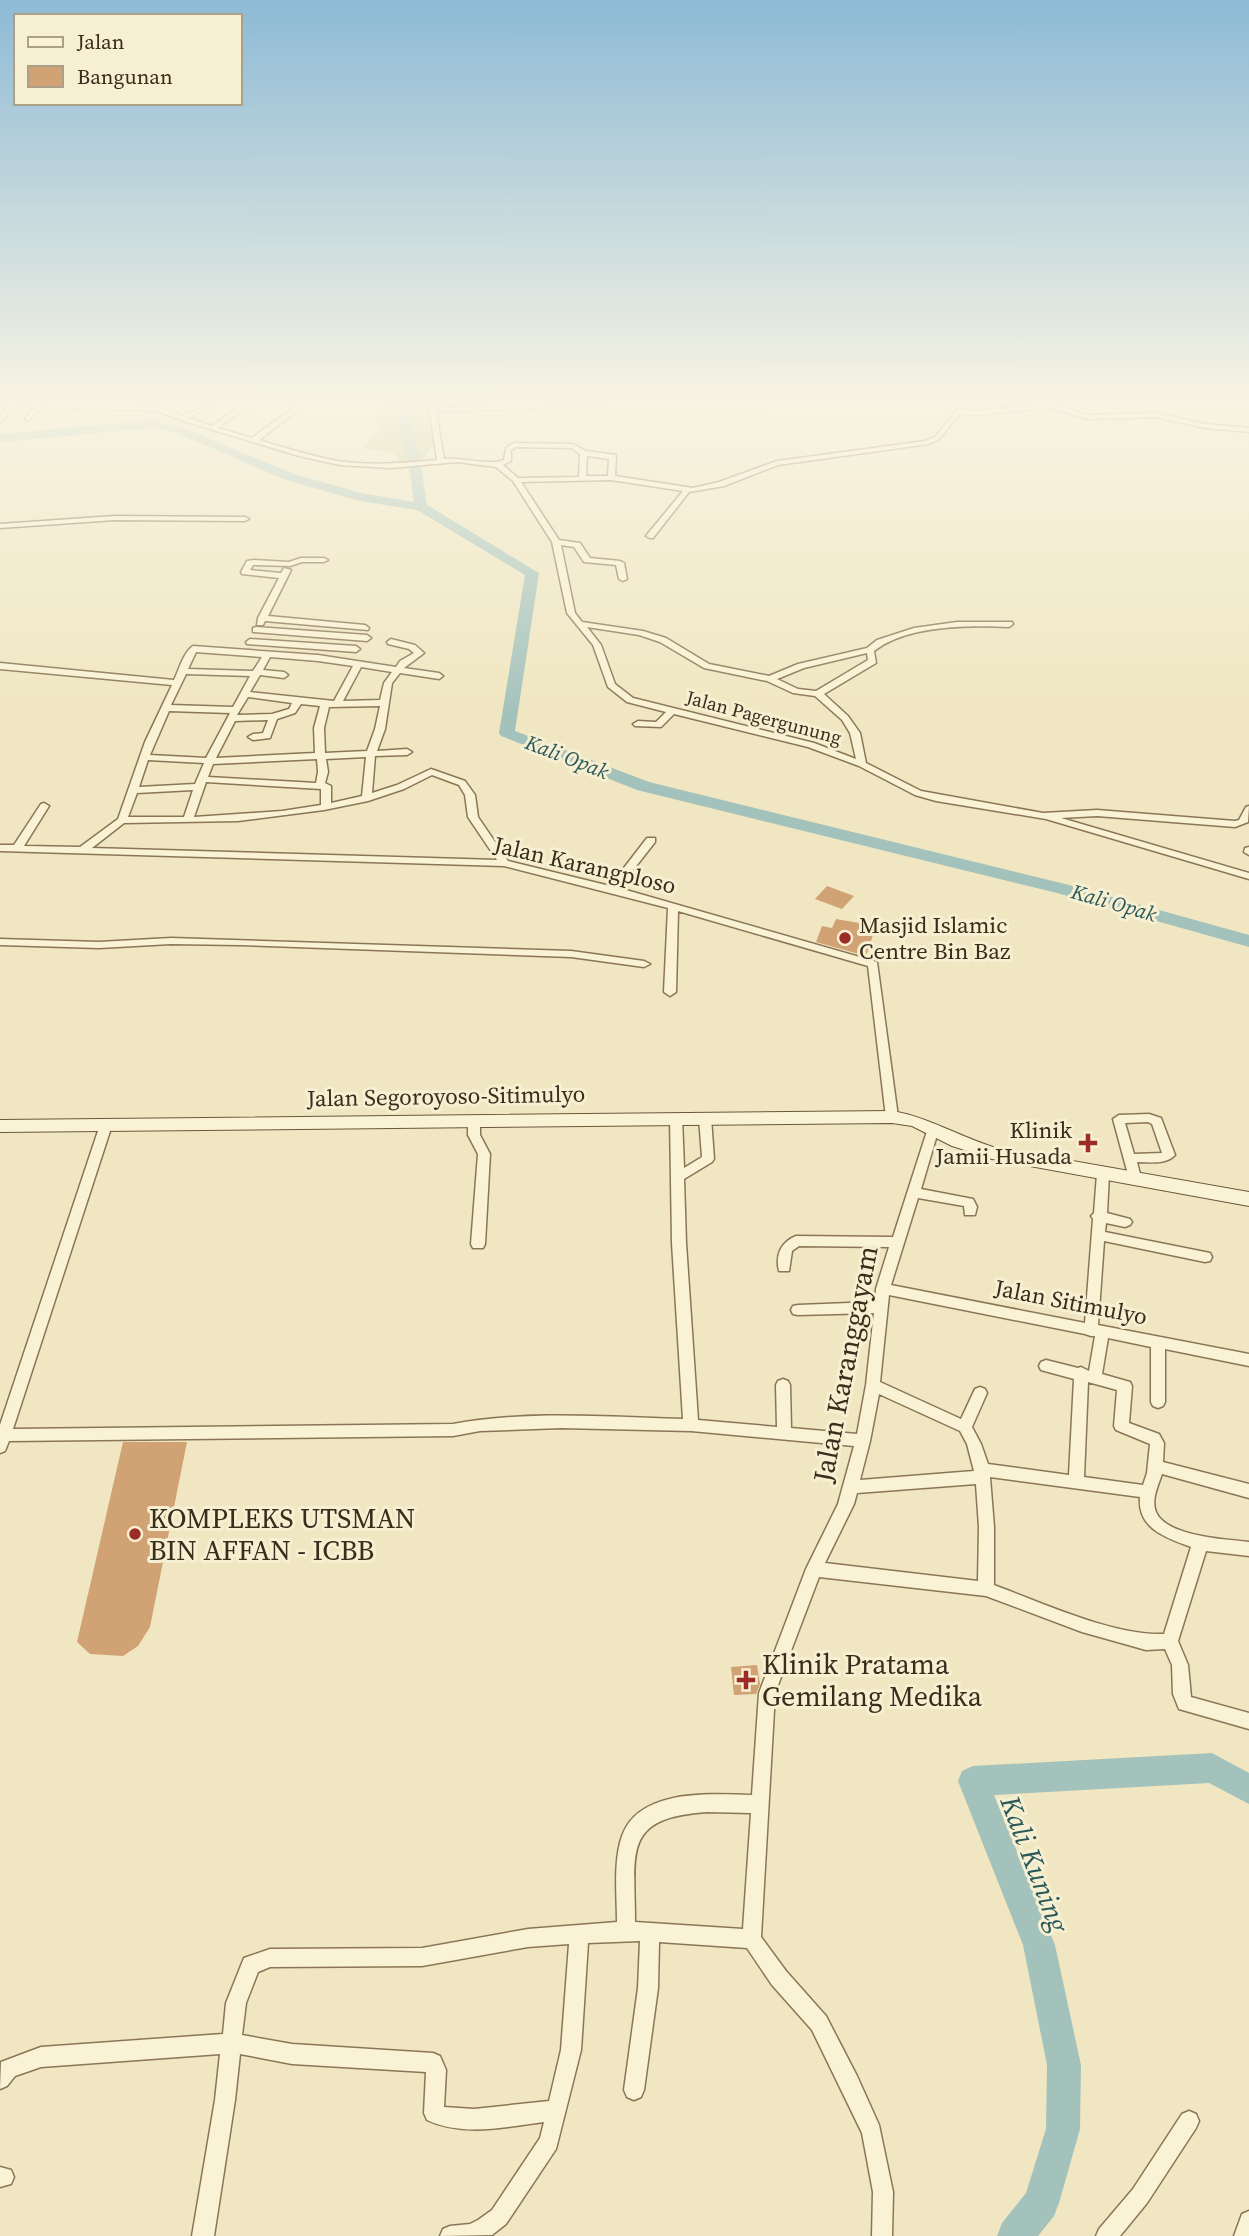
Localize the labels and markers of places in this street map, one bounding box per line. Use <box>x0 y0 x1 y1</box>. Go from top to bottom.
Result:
place label: Masjid Islamic Centre Bin Baz <box>859 909 1010 967</box>
marker: Masjid Islamic Centre Bin Baz <box>837 930 853 946</box>
place label: Klinik Jamii Husada <box>934 1114 1072 1172</box>
marker: Klinik Jamii Husada <box>1078 1133 1098 1153</box>
place label: KOMPLEKS UTSMAN BIN AFFAN - ICBB <box>149 1499 415 1569</box>
marker: KOMPLEKS UTSMAN BIN AFFAN - ICBB <box>127 1526 143 1542</box>
place label: Klinik Pratama Gemilang Medika <box>762 1645 983 1715</box>
marker: Klinik Pratama Gemilang Medika <box>736 1670 756 1690</box>

